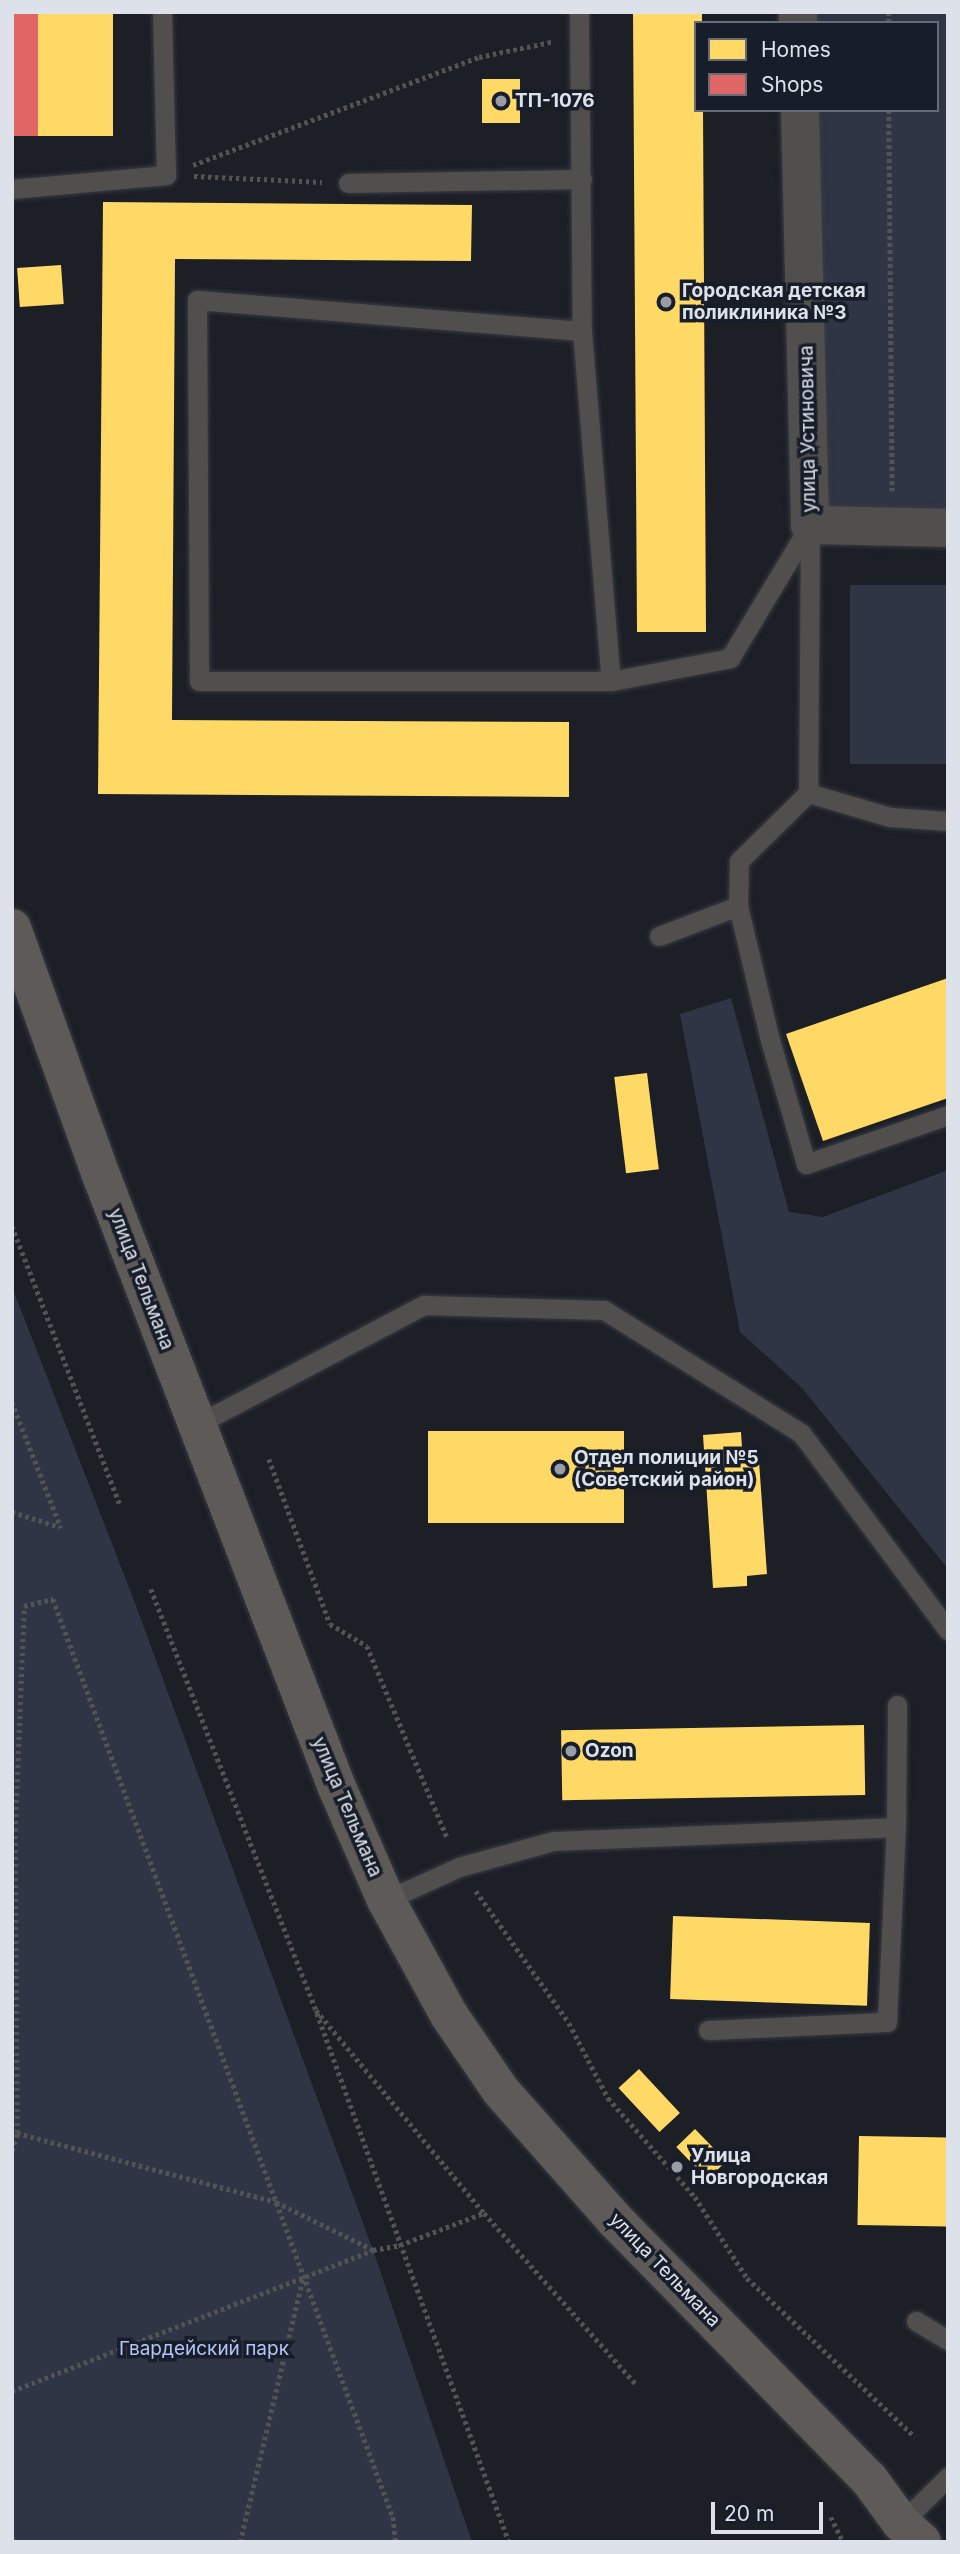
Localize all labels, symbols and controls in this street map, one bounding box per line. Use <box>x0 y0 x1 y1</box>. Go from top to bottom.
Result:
legend <box>694 21 939 112</box>
text: Homes <box>761 37 831 62</box>
text: Shops <box>761 72 823 97</box>
place label: ТП-1076 <box>515 90 594 112</box>
marker: ТП-1076 <box>493 93 509 109</box>
place label: Городская детская поликлиника №3 <box>682 280 866 324</box>
marker: Городская детская поликлиника №3 <box>656 292 676 312</box>
street label: улица Устиновича <box>795 345 821 513</box>
street label: улица Тельмана <box>103 1205 179 1353</box>
place label: Отдел полиции №5 (Советский район) <box>574 1447 759 1491</box>
marker: Отдел полиции №5 (Советский район) <box>552 1461 568 1477</box>
street label: улица Тельмана <box>307 1734 387 1880</box>
place label: Ozon <box>585 1740 634 1762</box>
marker: Ozon <box>563 1743 579 1759</box>
place label: Улица Новгородская <box>691 2145 828 2189</box>
marker: Улица Новгородская <box>669 2159 685 2175</box>
street label: улица Тельмана <box>605 2208 725 2332</box>
park label: Гвардейский парк <box>119 2338 289 2360</box>
scale bar <box>715 2488 827 2532</box>
text: 20 m <box>724 2501 774 2526</box>

